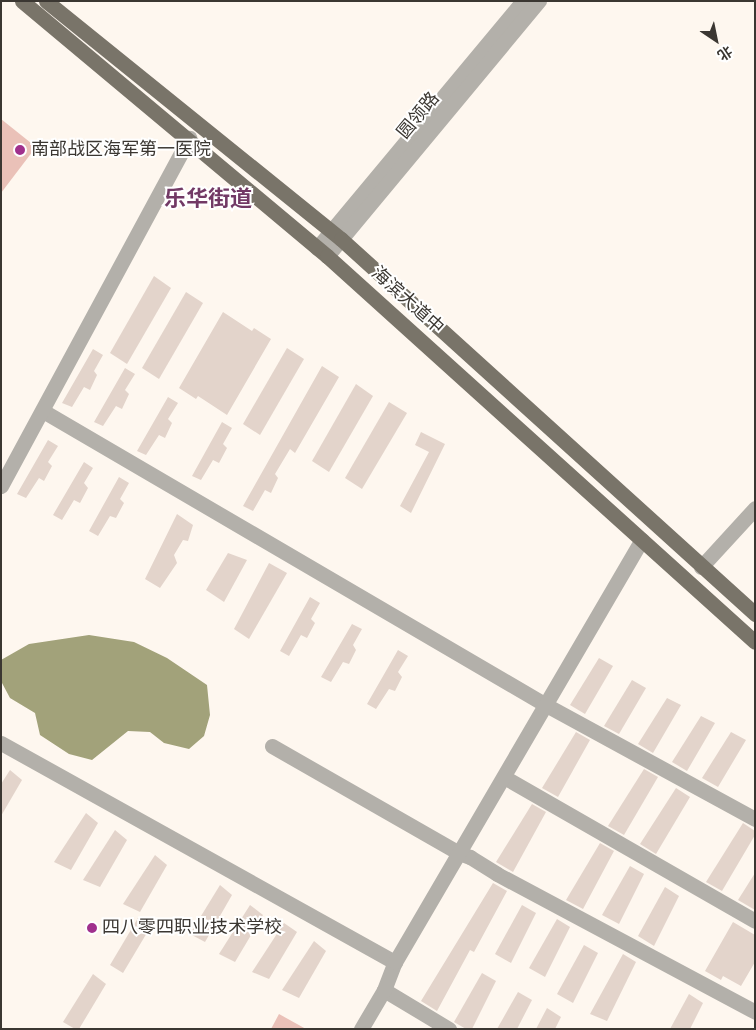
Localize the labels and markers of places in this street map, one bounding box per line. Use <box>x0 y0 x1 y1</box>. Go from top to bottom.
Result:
place label: 南部战区海军第一医院 <box>31 139 211 161</box>
marker: 南部战区海军第一医院 <box>13 143 27 157</box>
place label: 四八零四职业技术学校 <box>102 917 282 939</box>
marker: 四八零四职业技术学校 <box>86 922 98 934</box>

